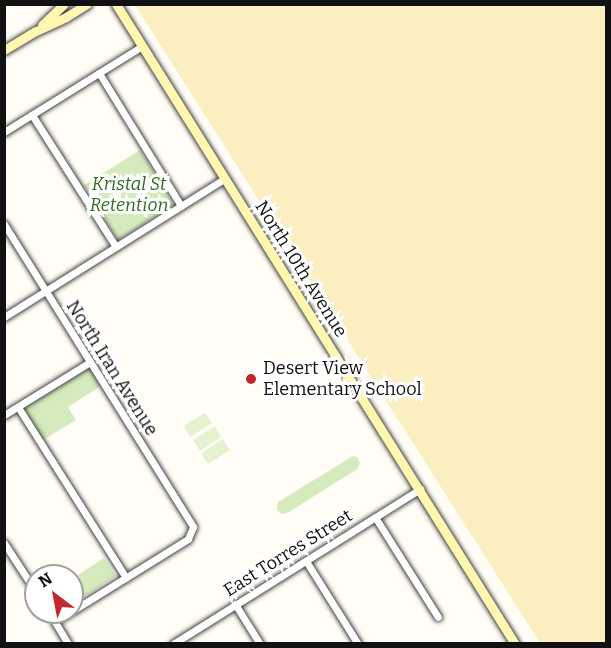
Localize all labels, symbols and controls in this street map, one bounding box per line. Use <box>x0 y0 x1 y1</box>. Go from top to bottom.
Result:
park label: Kristal St Retention <box>90 174 168 216</box>
street label: North 10th Avenue <box>250 197 352 341</box>
street label: North Iran Avenue <box>62 296 162 440</box>
place label: Desert View Elementary School <box>263 358 422 400</box>
marker: Desert View Elementary School <box>244 372 258 386</box>
street label: East Torres Street <box>220 505 356 601</box>
north arrow <box>24 564 84 624</box>
text: N <box>35 569 56 591</box>

